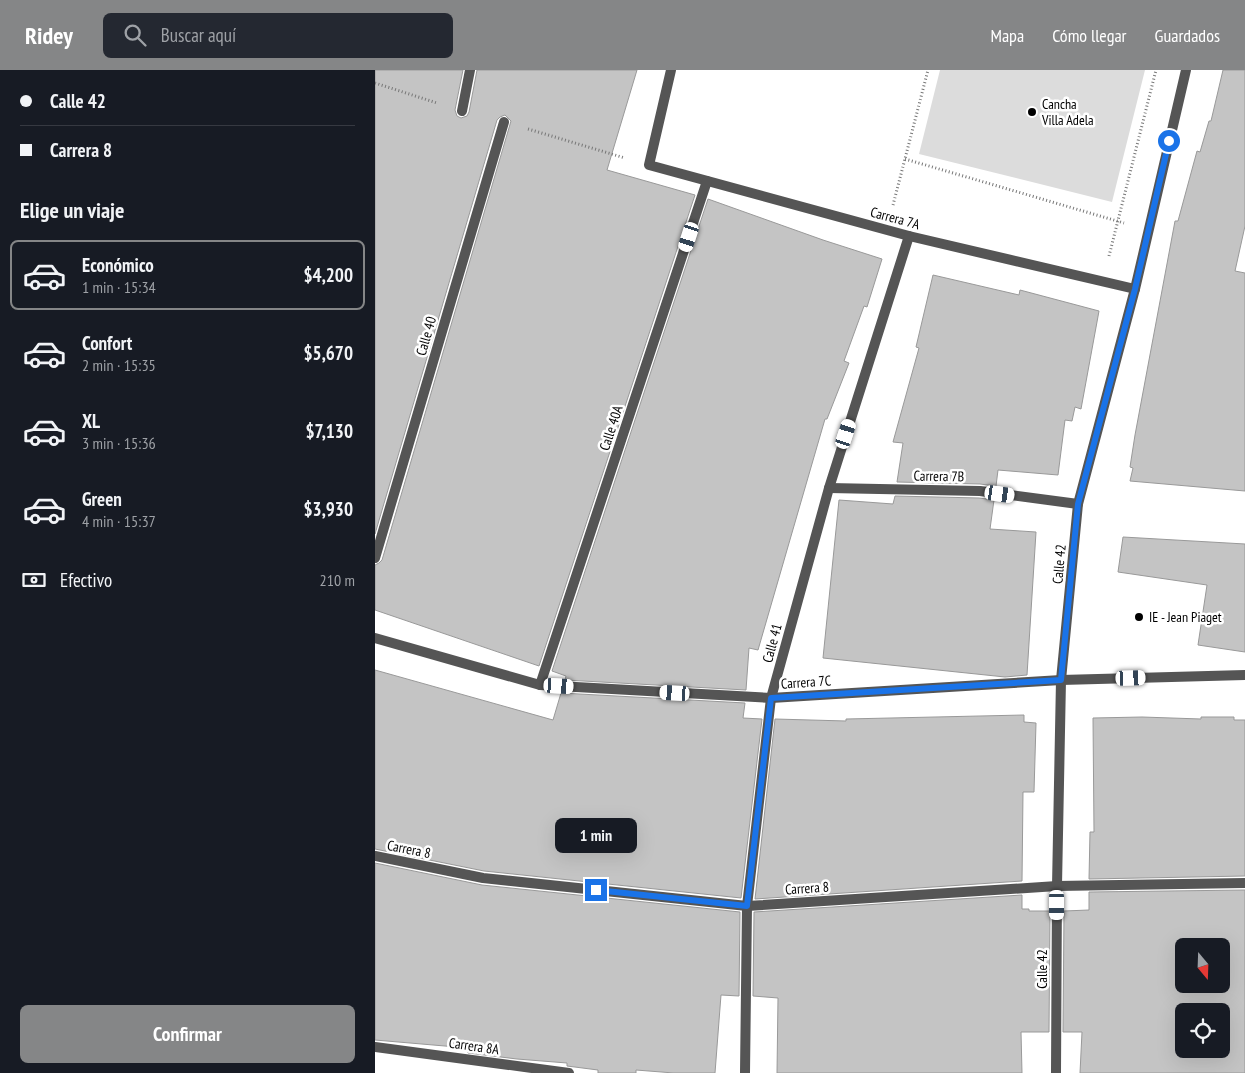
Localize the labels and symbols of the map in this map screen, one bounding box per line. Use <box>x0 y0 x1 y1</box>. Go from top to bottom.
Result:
place label: Cancha Villa Adela <box>1041 95 1094 129</box>
marker: Cancha Villa Adela <box>1026 106 1038 118</box>
route start <box>1158 130 1180 152</box>
street label: Carrera 7A <box>868 203 922 233</box>
car <box>677 220 700 254</box>
street label: Calle 40 <box>412 314 440 358</box>
street label: Calle 40A <box>595 403 627 453</box>
car <box>834 417 857 451</box>
street label: Carrera 7B <box>914 467 964 485</box>
car <box>984 484 1015 504</box>
street label: Calle 42 <box>1048 543 1070 585</box>
place label: IE - Jean Piaget <box>1149 608 1222 626</box>
marker: IE - Jean Piaget <box>1133 611 1145 623</box>
street label: Calle 41 <box>758 621 786 665</box>
car <box>1115 670 1146 686</box>
street label: Carrera 7C <box>780 671 832 693</box>
car <box>543 678 574 694</box>
car <box>659 685 690 701</box>
callout: 1 min <box>555 818 637 852</box>
street label: Carrera 8 <box>386 836 432 862</box>
street label: Carrera 8 <box>784 877 830 899</box>
route end <box>585 879 607 901</box>
car <box>1049 890 1064 920</box>
north arrow <box>1175 938 1230 992</box>
street label: Calle 42 <box>1033 949 1051 989</box>
street label: Carrera 8A <box>448 1034 501 1058</box>

